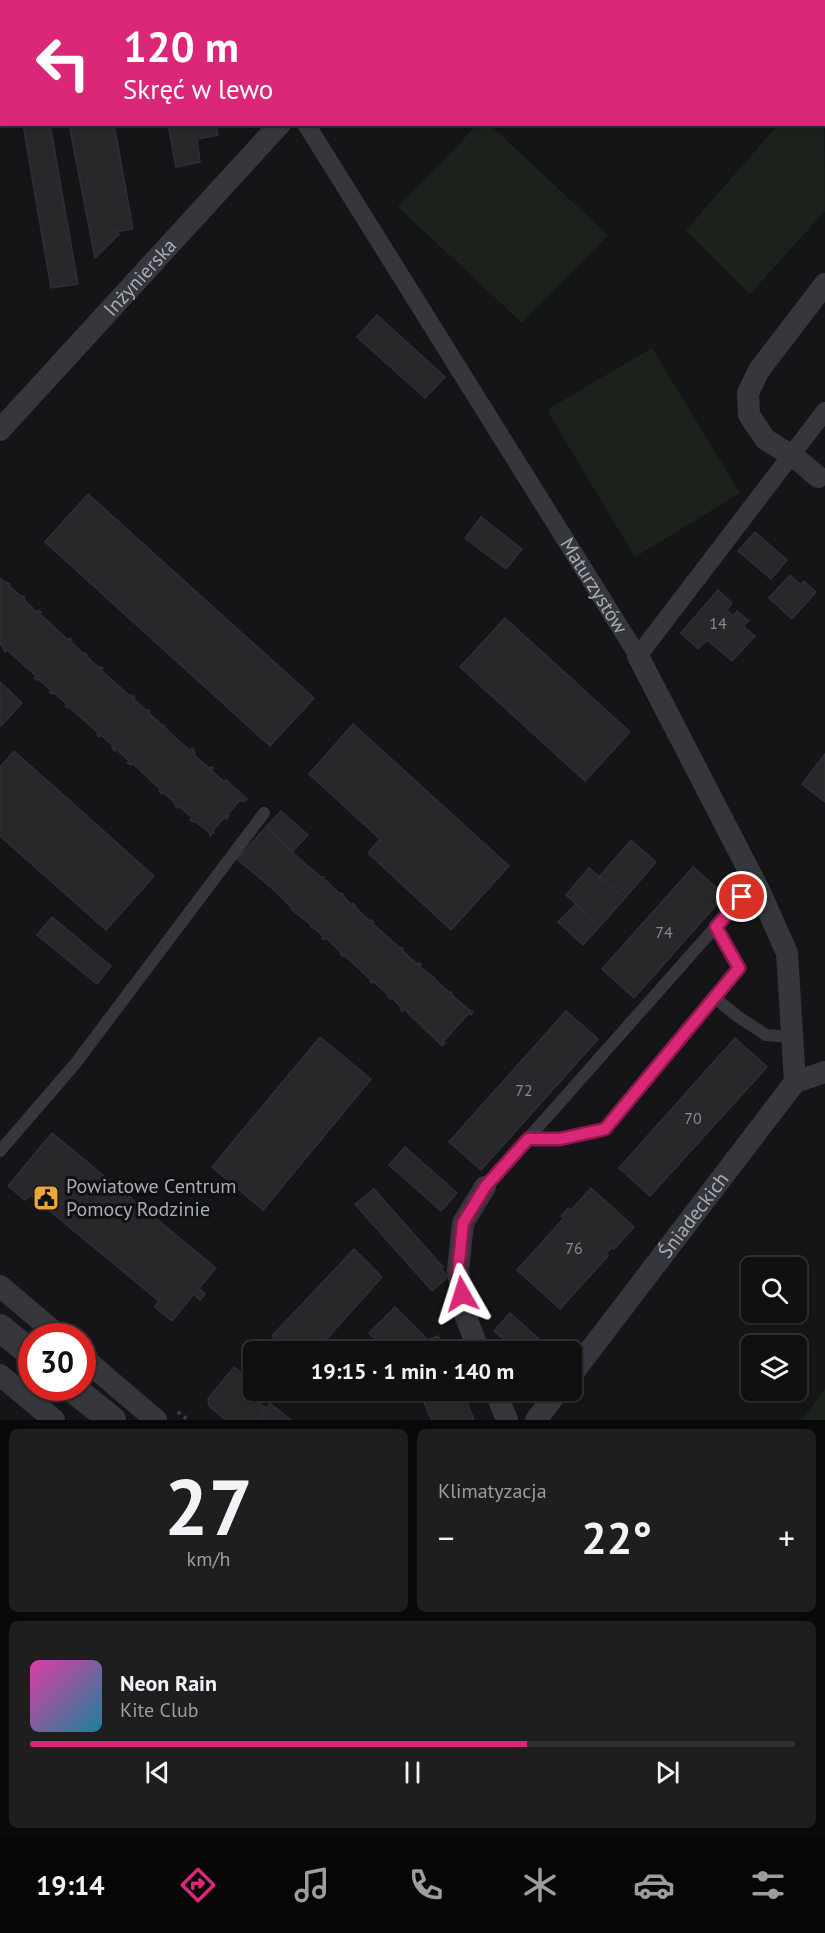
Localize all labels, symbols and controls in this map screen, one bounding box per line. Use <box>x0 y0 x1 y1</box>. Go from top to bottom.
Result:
text: 120 m <box>123 19 239 74</box>
icon: left <box>24 24 102 102</box>
text: Skręć w lewo <box>123 72 273 106</box>
street label: Inżynierska <box>98 233 182 322</box>
street label: Maturzystów <box>554 533 634 639</box>
house number: 14 <box>709 613 727 633</box>
pin <box>716 871 767 922</box>
icon: arrive <box>725 880 758 913</box>
house number: 74 <box>655 922 673 942</box>
house number: 72 <box>515 1080 533 1100</box>
house number: 70 <box>684 1108 702 1128</box>
street label: Śniadeckich <box>652 1167 735 1263</box>
place label: Powiatowe Centrum Pomocy Rodzinie <box>66 1173 236 1222</box>
public building icon: Powiatowe Centrum Pomocy Rodzinie <box>31 1183 61 1213</box>
house number: 76 <box>565 1238 583 1258</box>
map controls <box>741 1257 807 1401</box>
button: search <box>741 1257 807 1323</box>
position arrow <box>430 1262 494 1326</box>
speed limit sign: 30 <box>18 1323 96 1401</box>
button: layers <box>741 1335 807 1401</box>
text: 19:15 · 1 min · 140 m <box>311 1357 514 1385</box>
text: 27 <box>164 1456 253 1557</box>
text: Klimatyzacja <box>438 1478 547 1504</box>
text: 22° <box>581 1508 652 1566</box>
text: − <box>438 1516 455 1559</box>
text: + <box>778 1516 795 1559</box>
text: km/h <box>187 1546 230 1572</box>
text: Neon Rain <box>120 1669 217 1697</box>
text: Kite Club <box>120 1697 198 1723</box>
icon: previous <box>141 1756 174 1789</box>
icon: pause <box>396 1756 429 1789</box>
icon: next <box>651 1756 684 1789</box>
icon: directions <box>177 1864 219 1906</box>
icon: music <box>291 1864 333 1906</box>
icon: phone <box>405 1864 447 1906</box>
icon: climate <box>519 1864 561 1906</box>
icon: car <box>633 1864 675 1906</box>
icon: filters <box>747 1864 789 1906</box>
text: 19:14 <box>36 1868 105 1902</box>

